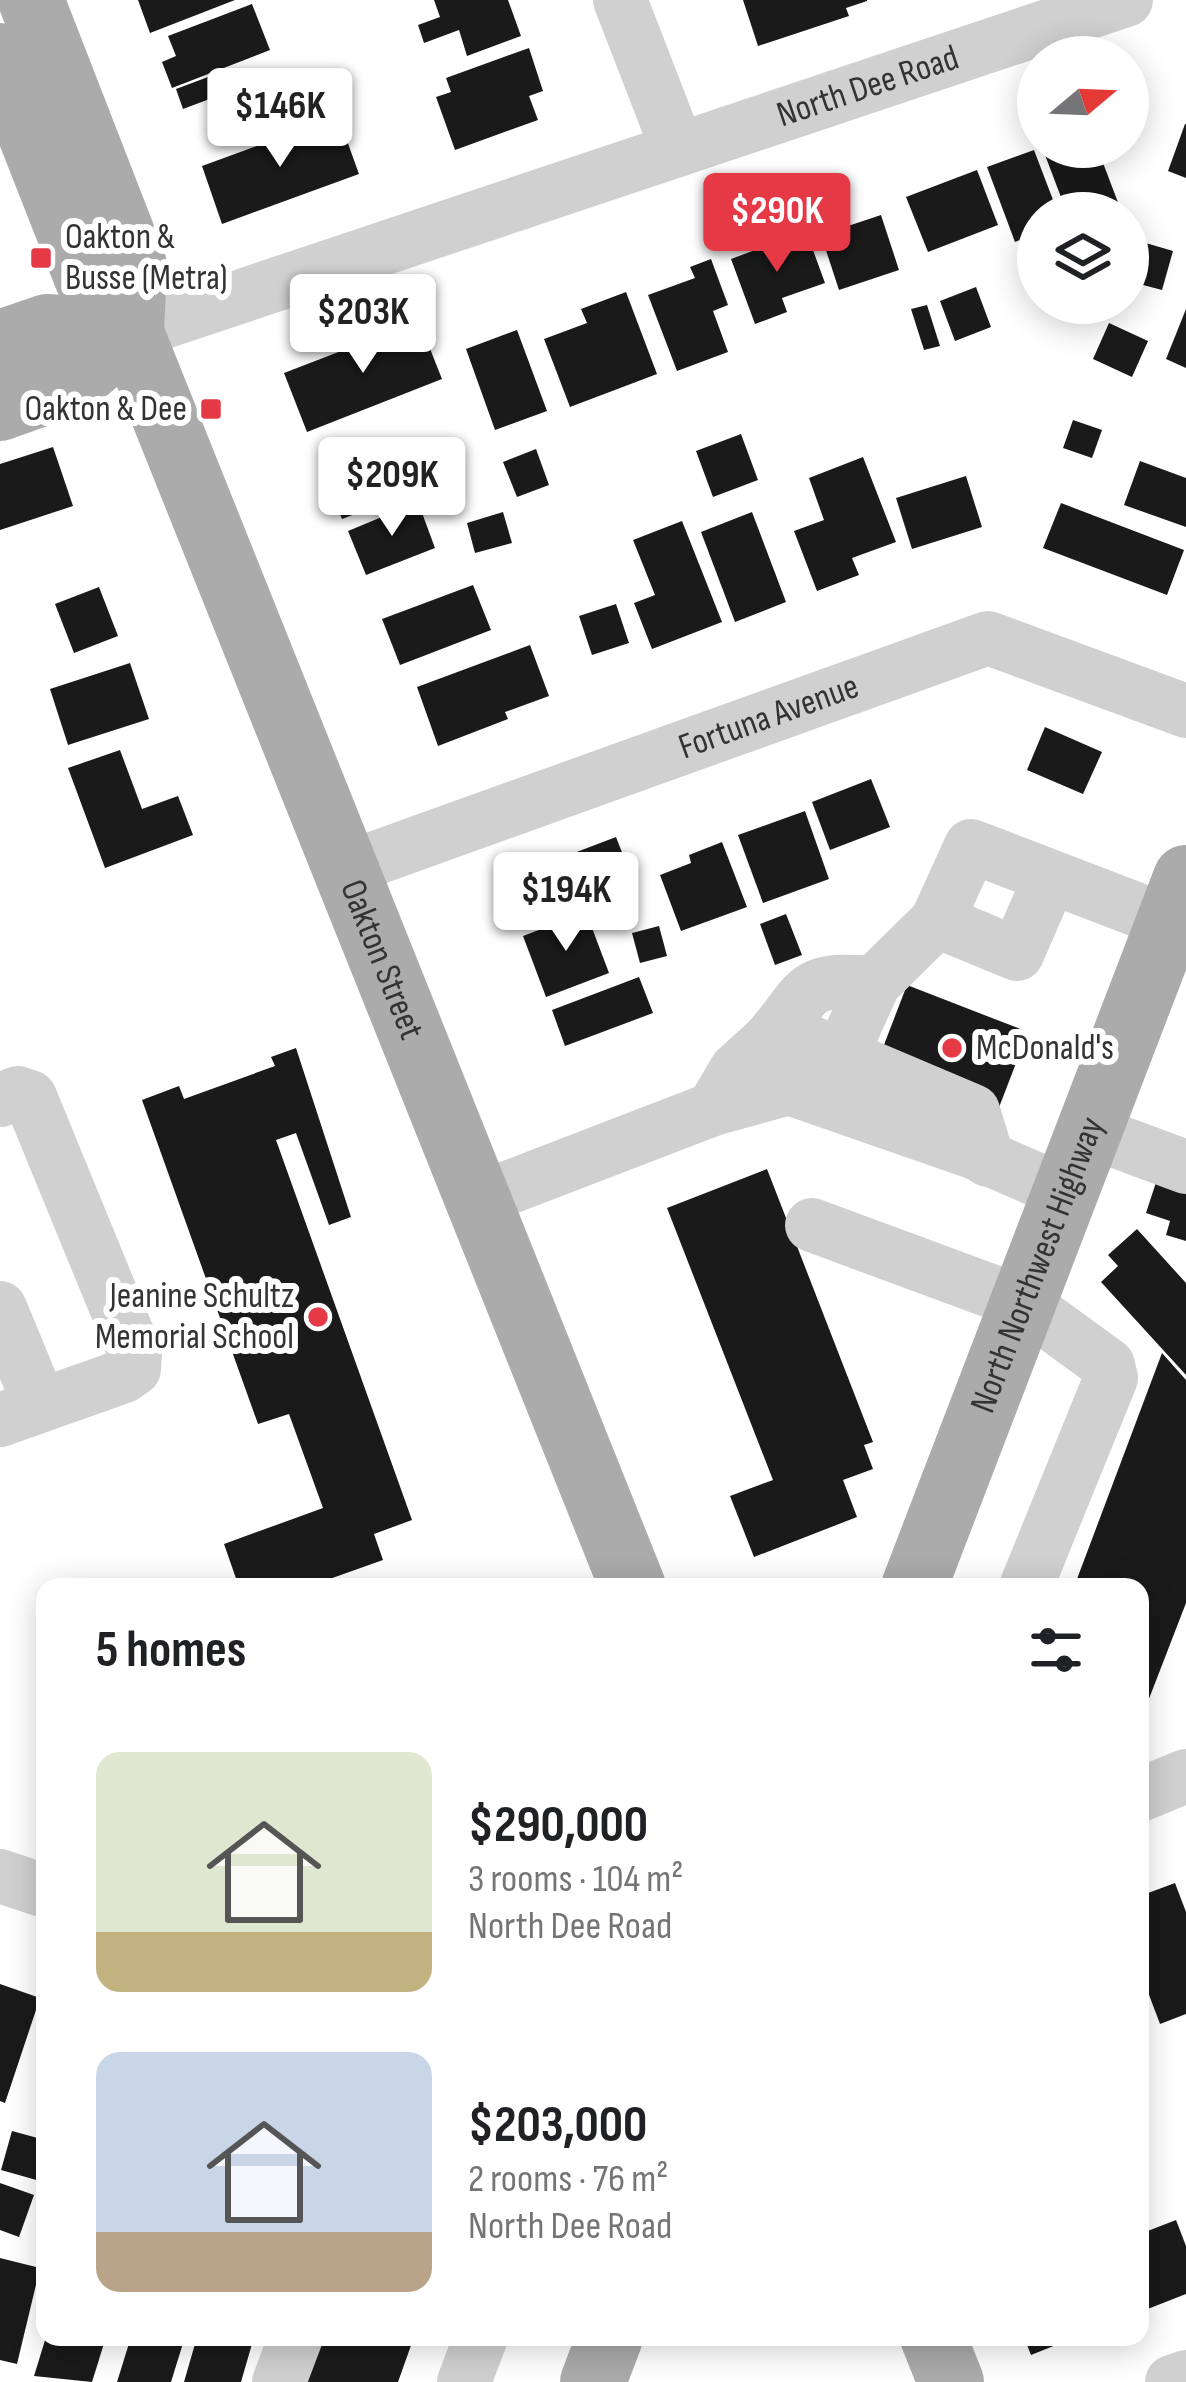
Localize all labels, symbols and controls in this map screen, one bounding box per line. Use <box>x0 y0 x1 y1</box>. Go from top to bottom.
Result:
street label: North Dee Road <box>772 36 964 137</box>
north arrow <box>1017 36 1149 168</box>
map controls <box>1017 36 1149 324</box>
pin: $146K <box>196 68 364 170</box>
text: $146K <box>234 83 326 130</box>
pin: $290K <box>693 173 861 275</box>
text: $290K <box>730 188 824 235</box>
button: layers <box>1017 192 1149 324</box>
place label: Oakton & Busse (Metra) <box>65 216 228 300</box>
marker: Oakton & Busse (Metra) <box>28 245 54 271</box>
pin: $203K <box>279 274 447 376</box>
text: $203K <box>317 289 409 336</box>
place label: Oakton & Dee <box>25 388 187 431</box>
marker: Oakton & Dee <box>198 396 224 422</box>
pin: $209K <box>308 437 476 539</box>
text: $209K <box>345 452 439 499</box>
street label: Fortuna Avenue <box>673 665 864 769</box>
pin: $194K <box>482 852 650 954</box>
text: $194K <box>520 867 612 914</box>
street label: Oakton Street <box>331 874 433 1046</box>
place label: McDonald's <box>976 1027 1114 1070</box>
marker: McDonald's <box>939 1035 965 1061</box>
street label: North Northwest Highway <box>961 1111 1114 1419</box>
place label: Jeanine Schultz Memorial School <box>95 1275 294 1359</box>
marker: Jeanine Schultz Memorial School <box>305 1304 331 1330</box>
icon: filters <box>1023 1617 1089 1683</box>
text: 5 homes <box>96 1620 246 1681</box>
text: $290,000 <box>468 1795 648 1856</box>
icon: home <box>192 1800 336 1944</box>
text: 3 rooms · 104 m² <box>468 1856 683 1903</box>
text: North Dee Road <box>468 1903 672 1950</box>
text: $203,000 <box>468 2095 647 2156</box>
icon: home <box>192 2100 336 2244</box>
text: 2 rooms · 76 m² <box>468 2156 668 2203</box>
text: North Dee Road <box>468 2203 672 2250</box>

